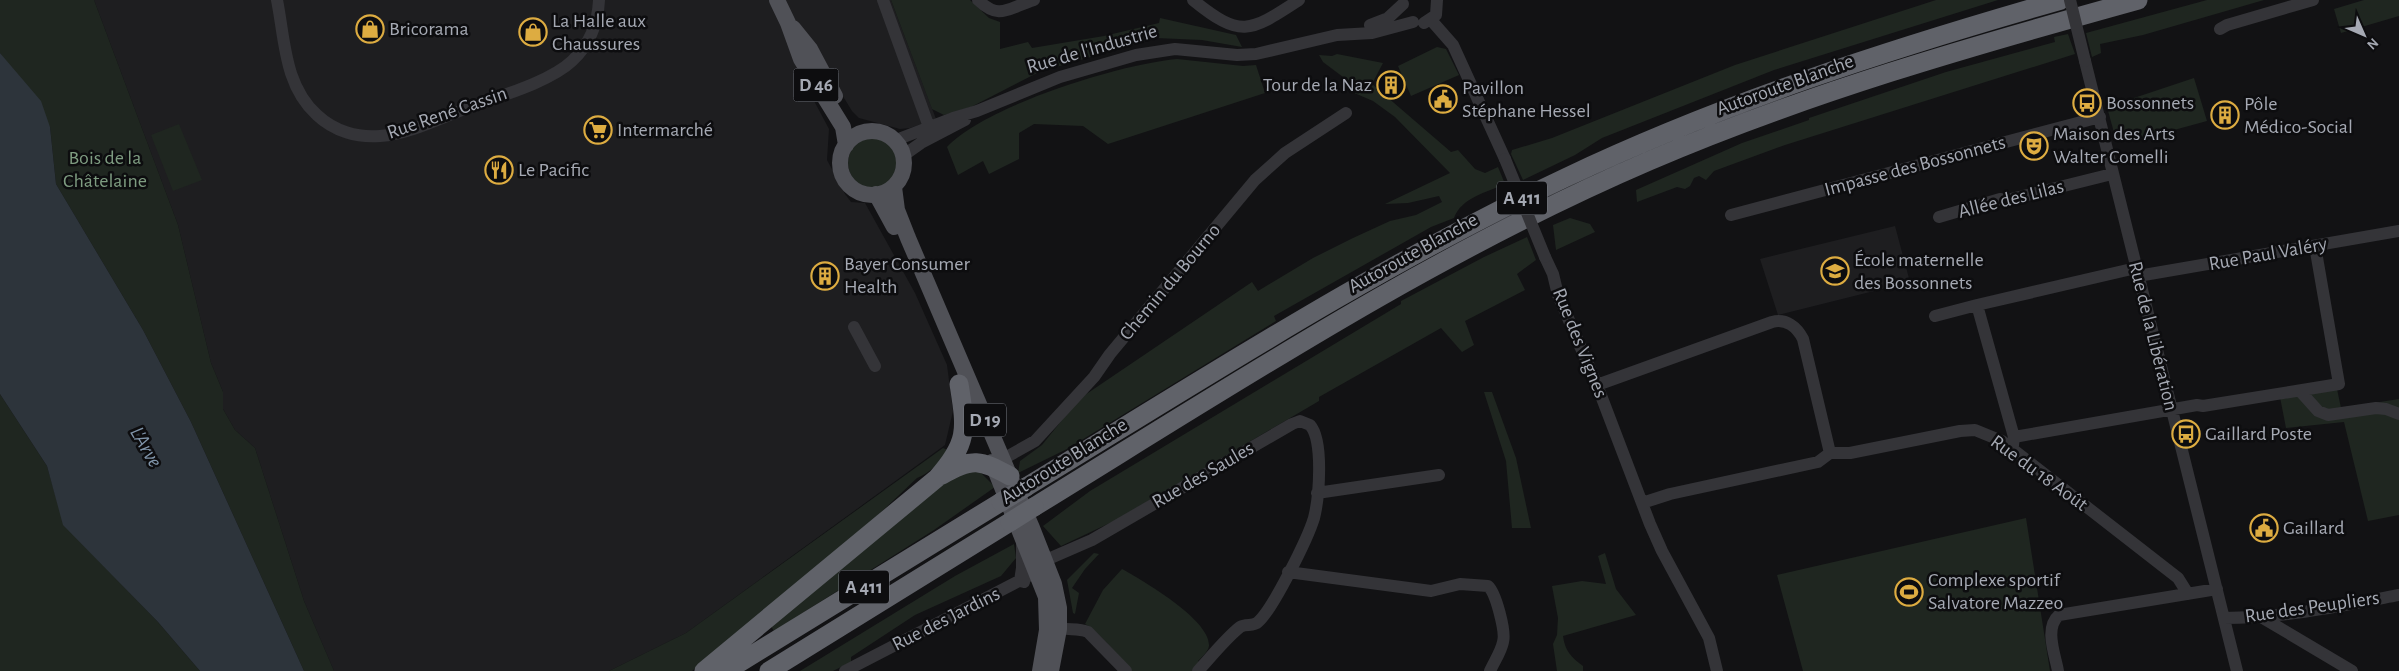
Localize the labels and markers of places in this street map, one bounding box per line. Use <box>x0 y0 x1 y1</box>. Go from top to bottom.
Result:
place label: La Halle aux Chaussures <box>552 11 646 54</box>
shop icon: Bricorama <box>355 14 385 44</box>
shop icon: La Halle aux Chaussures <box>518 17 548 47</box>
place label: Bricorama <box>389 19 469 39</box>
building icon: Tour de la Naz <box>1376 70 1406 100</box>
place label: Tour de la Naz <box>1263 75 1372 95</box>
place label: Pavillon Stéphane Hessel <box>1462 78 1591 121</box>
public building icon: Pavillon Stéphane Hessel <box>1428 84 1458 114</box>
bus stop icon: Bossonnets <box>2072 88 2102 118</box>
place label: Bossonnets <box>2106 93 2194 113</box>
place label: Pôle Médico-Social <box>2244 94 2353 137</box>
building icon: Pôle Médico-Social <box>2210 100 2240 130</box>
supermarket icon: Intermarché <box>583 115 613 145</box>
place label: Intermarché <box>617 120 713 140</box>
place label: Maison des Arts Walter Comelli <box>2053 124 2175 167</box>
theatre icon: Maison des Arts Walter Comelli <box>2019 131 2049 161</box>
restaurant icon: Le Pacific <box>484 155 514 185</box>
place label: Le Pacific <box>518 160 589 180</box>
place label: École maternelle des Bossonnets <box>1854 249 1984 293</box>
place label: Bayer Consumer Health <box>844 254 971 297</box>
school or university icon: École maternelle des Bossonnets <box>1820 256 1850 286</box>
building icon: Bayer Consumer Health <box>810 261 840 291</box>
bus stop icon: Gaillard Poste <box>2171 419 2201 449</box>
place label: Gaillard Poste <box>2205 424 2312 444</box>
public building icon: Gaillard <box>2249 513 2279 543</box>
place label: Gaillard <box>2283 518 2345 538</box>
place label: Complexe sportif Salvatore Mazzeo <box>1928 570 2063 613</box>
sports icon: Complexe sportif Salvatore Mazzeo <box>1894 577 1924 607</box>

